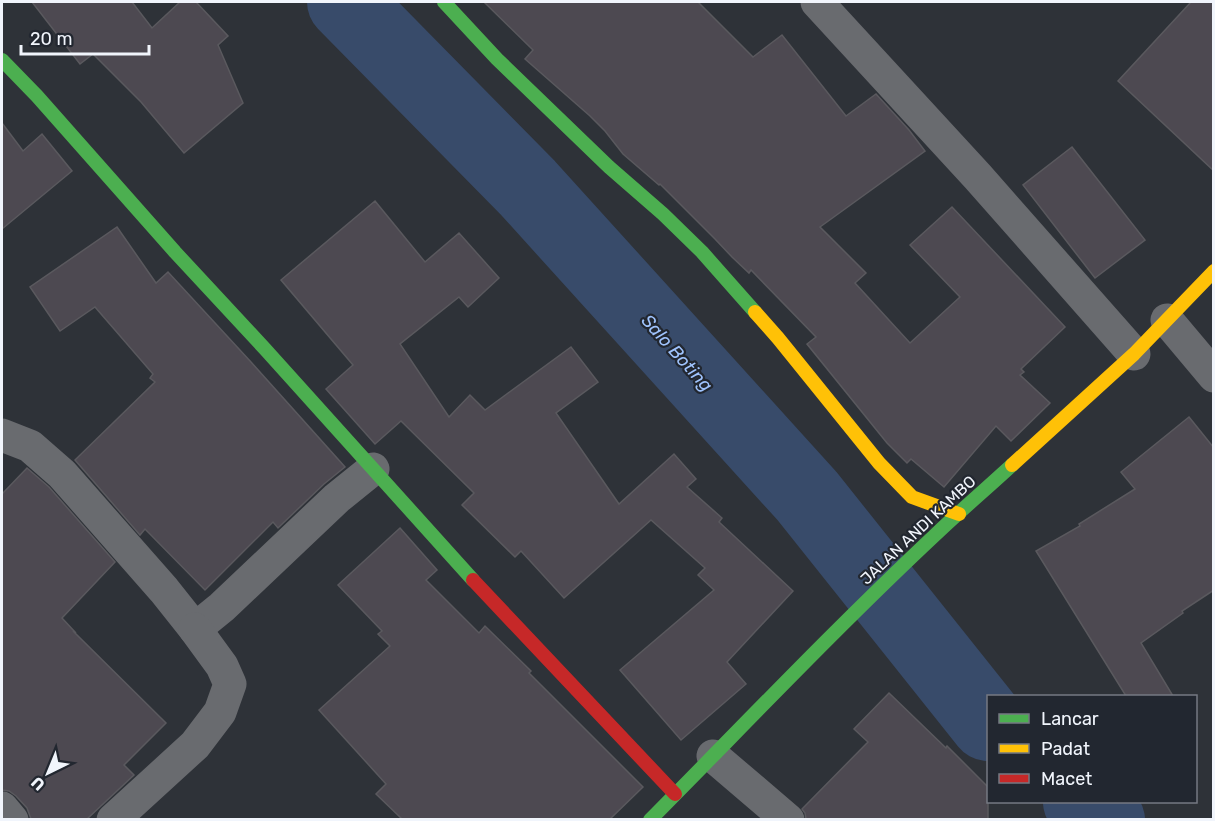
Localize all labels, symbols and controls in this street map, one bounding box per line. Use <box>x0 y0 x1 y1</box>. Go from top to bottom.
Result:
scale bar <box>21 18 148 56</box>
text: 20 m <box>30 28 72 50</box>
water label: Salo Boting <box>637 310 718 396</box>
street label: JALAN ANDI KAMBO <box>856 472 980 588</box>
legend <box>987 695 1197 803</box>
text: Lancar <box>1041 708 1099 730</box>
text: Padat <box>1041 738 1090 760</box>
north arrow <box>18 743 78 803</box>
text: Macet <box>1041 768 1092 790</box>
text: U <box>27 773 49 795</box>

